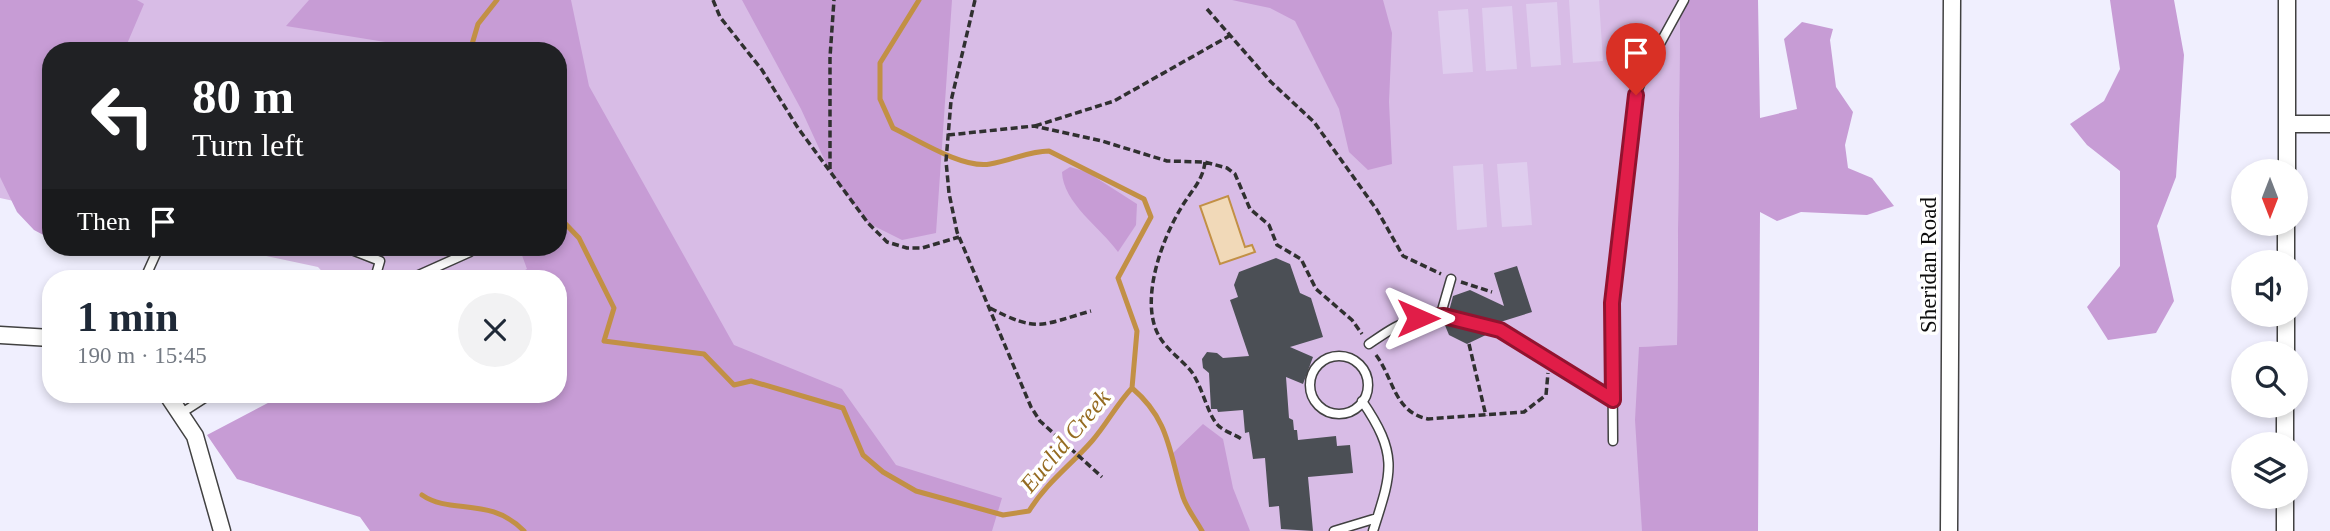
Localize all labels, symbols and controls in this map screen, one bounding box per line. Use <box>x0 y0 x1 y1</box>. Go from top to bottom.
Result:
pin <box>1606 23 1666 95</box>
icon: arrive <box>1617 34 1655 72</box>
text: 80 m <box>192 69 294 124</box>
icon: left <box>77 70 168 161</box>
text: Turn left <box>192 127 304 163</box>
north arrow <box>2231 159 2308 236</box>
map controls <box>2231 159 2308 509</box>
street label: Sheridan Road <box>1916 196 1941 333</box>
icon: arrive <box>144 203 182 241</box>
text: Then <box>77 207 130 236</box>
button: sound <box>2231 250 2308 327</box>
position arrow <box>1381 281 1455 355</box>
button: close <box>458 293 532 367</box>
text: 1 min <box>77 294 179 340</box>
button: search <box>2231 341 2308 418</box>
text: 190 m · 15:45 <box>77 343 207 368</box>
water label: Euclid Creek <box>1014 384 1115 498</box>
button: layers <box>2231 432 2308 509</box>

